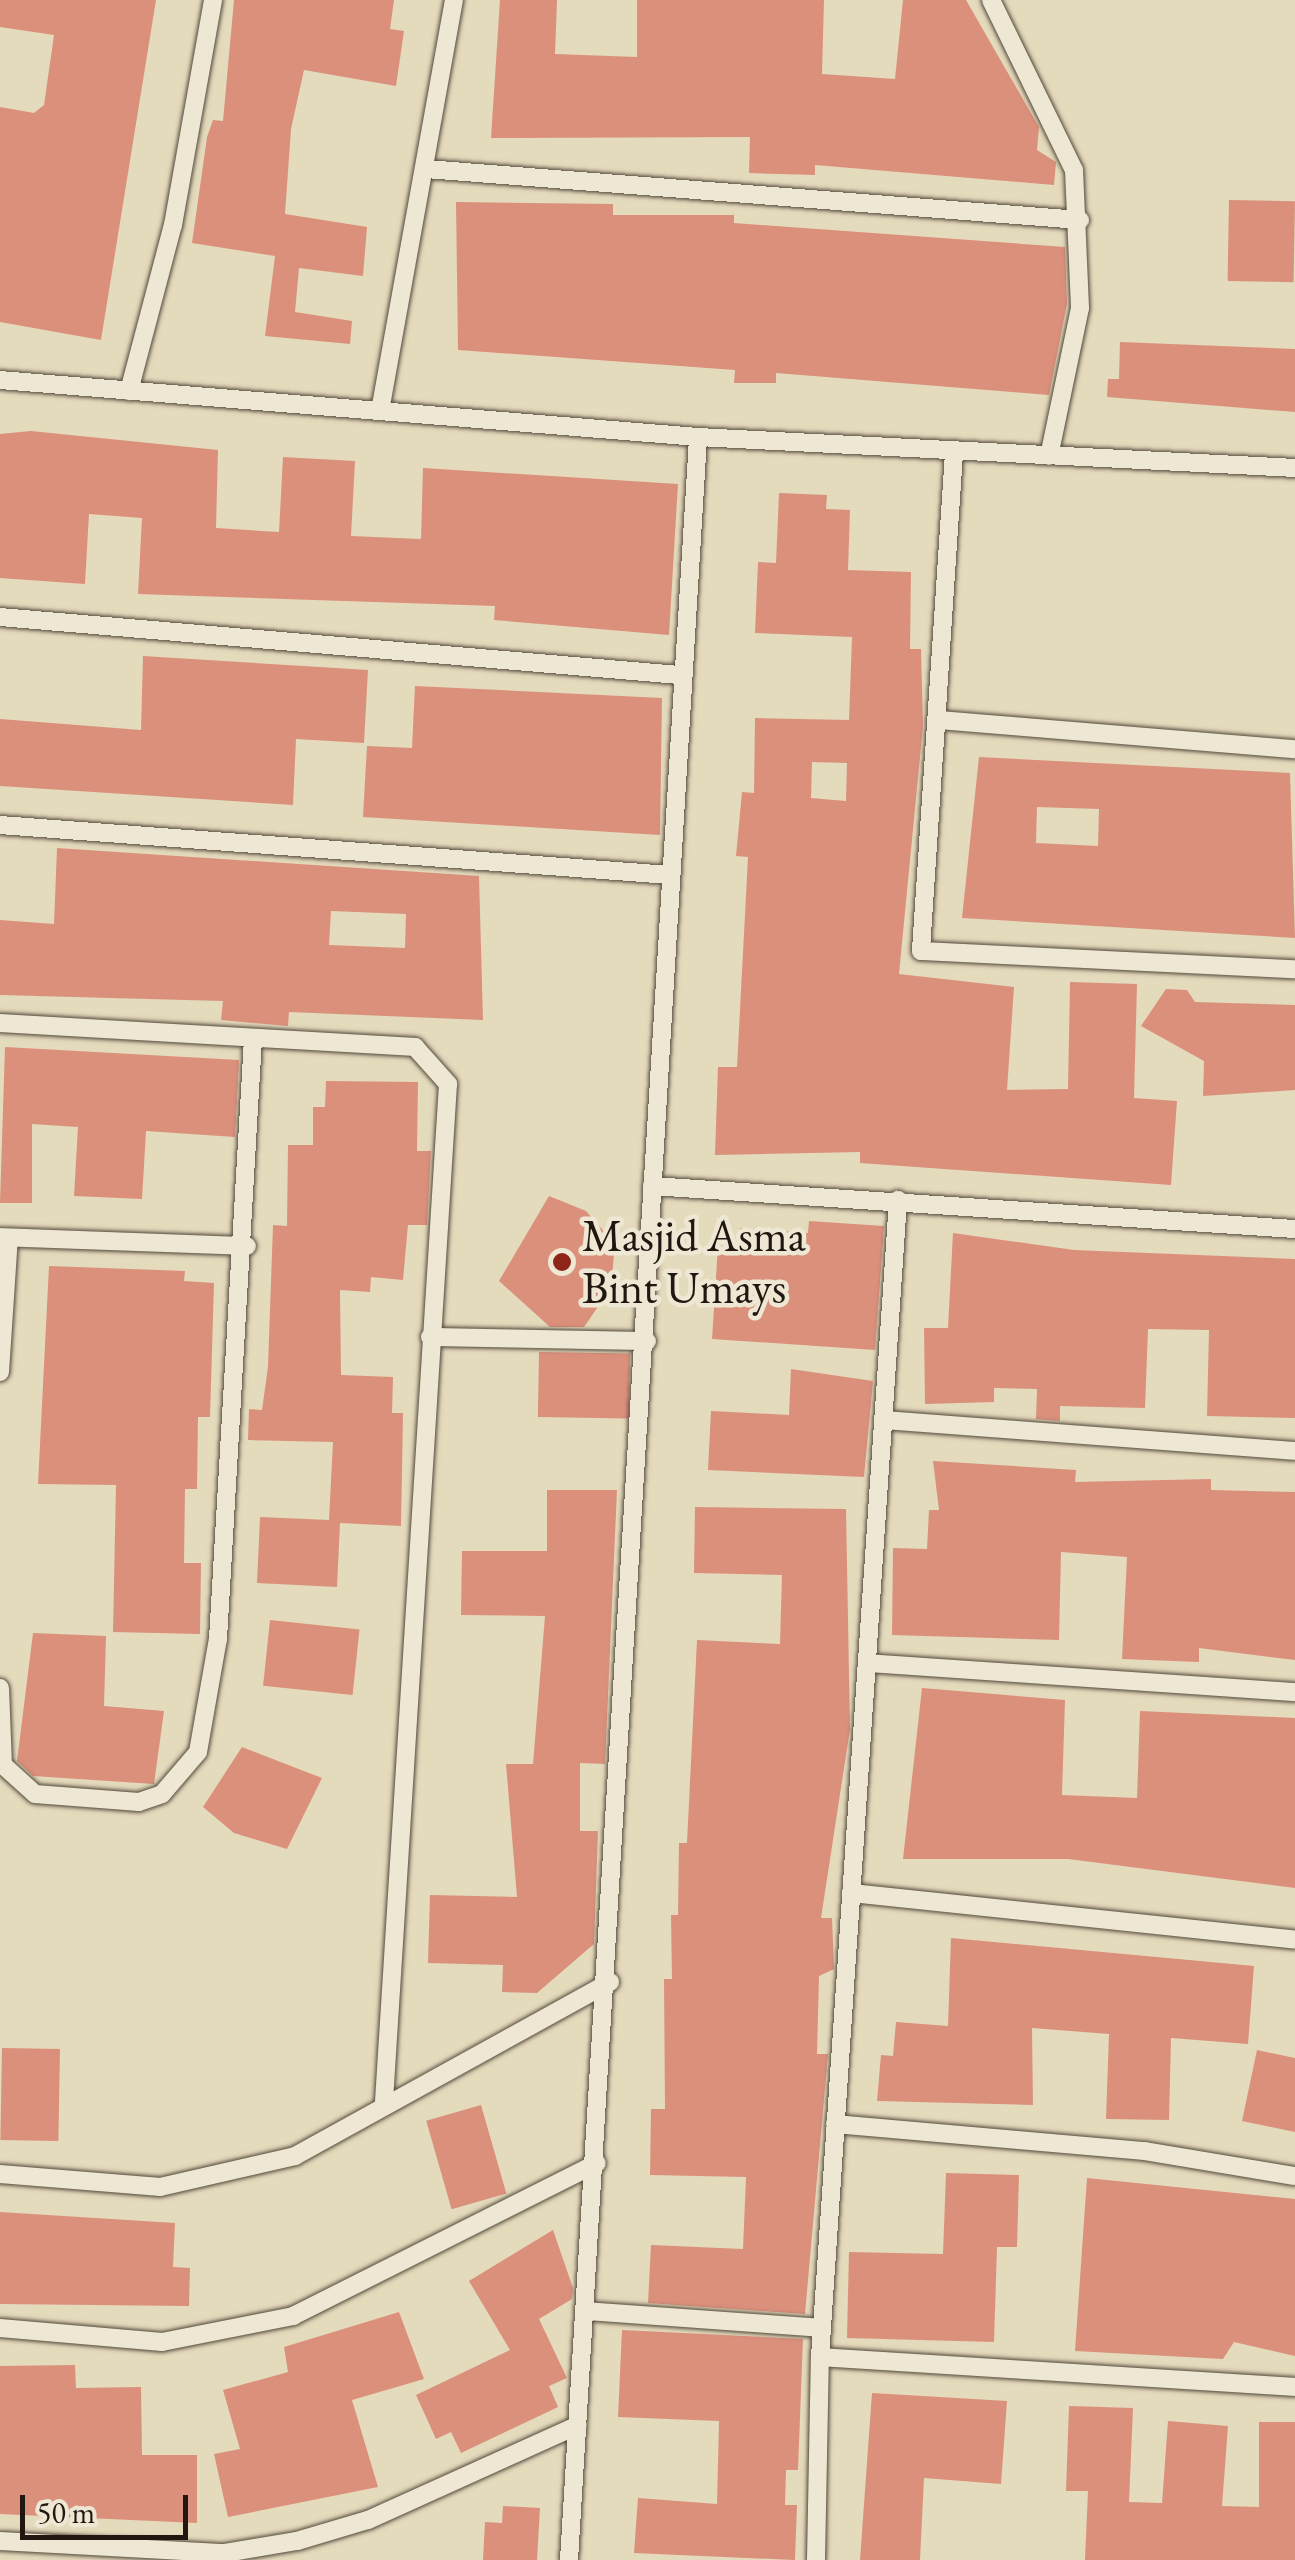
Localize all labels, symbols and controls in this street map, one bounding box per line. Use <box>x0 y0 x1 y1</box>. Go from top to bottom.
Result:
place label: Masjid Asma Bint Umays <box>582 1209 806 1315</box>
marker: Masjid Asma Bint Umays <box>551 1251 573 1273</box>
scale bar <box>25 2475 192 2537</box>
text: 50 m <box>37 2493 95 2532</box>

